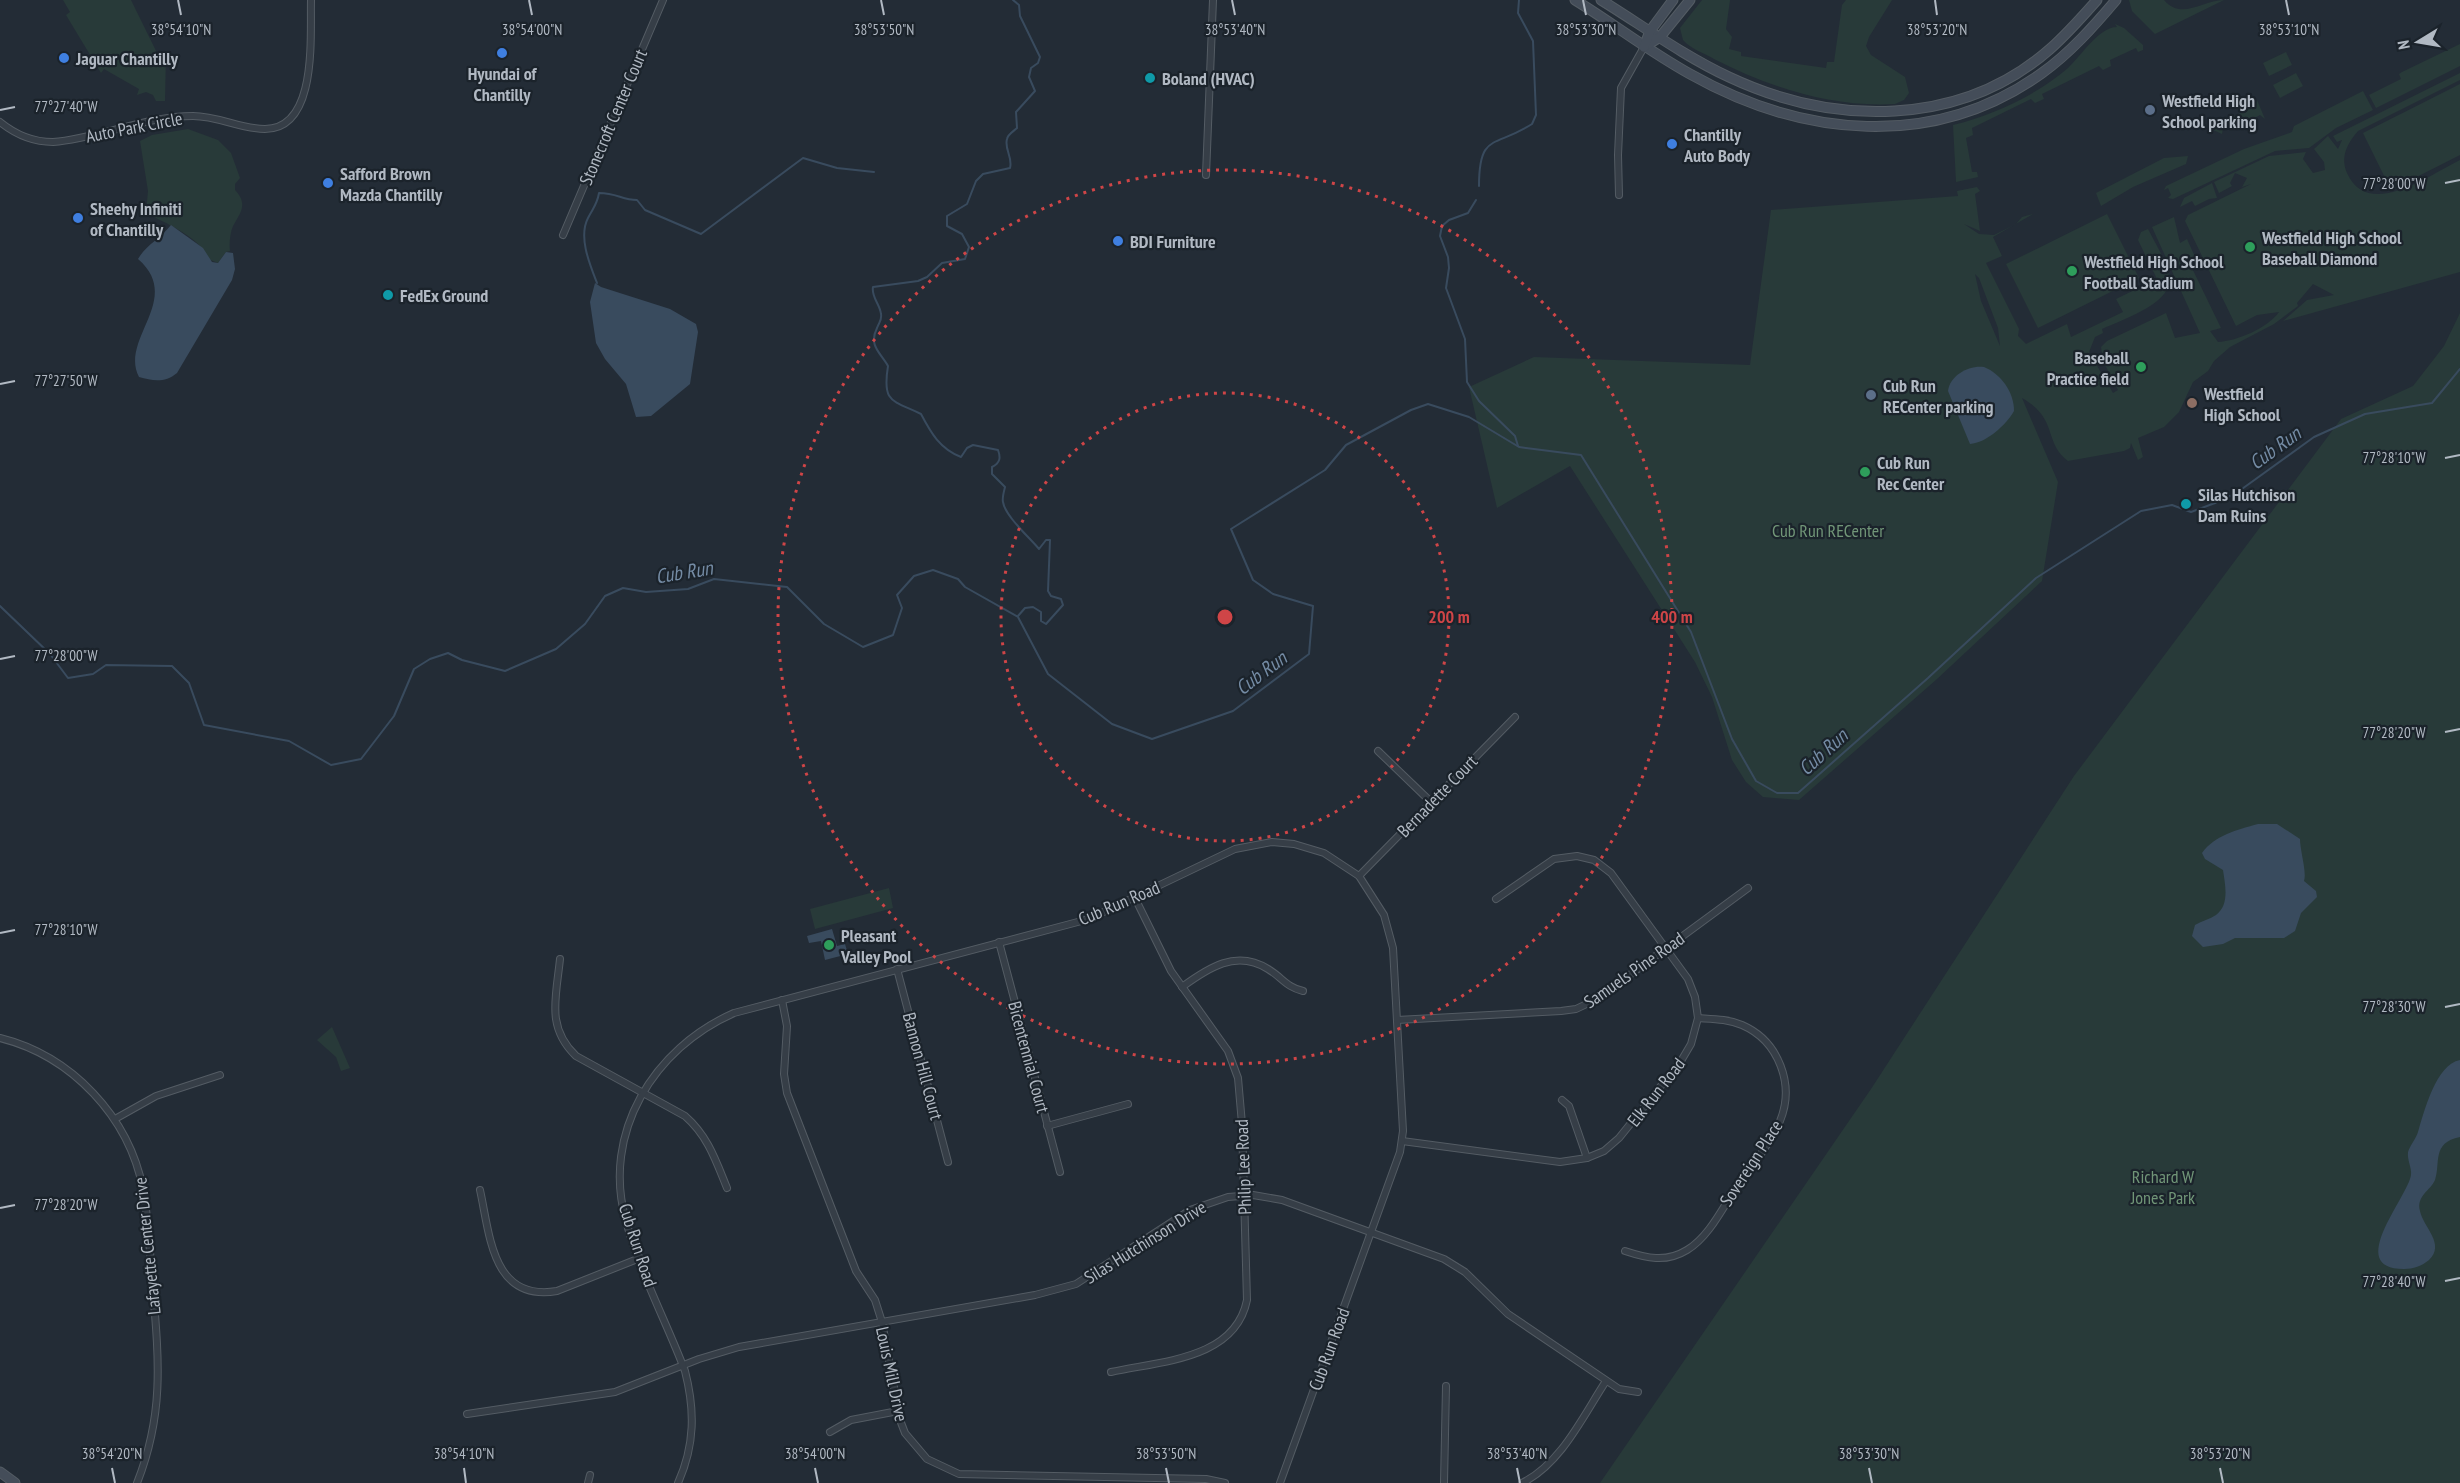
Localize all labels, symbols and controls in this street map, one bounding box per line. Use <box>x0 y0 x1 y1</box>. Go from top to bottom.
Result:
north arrow <box>2388 12 2448 72</box>
text: 38°54'10"N <box>151 20 211 39</box>
text: 38°54'00"N <box>502 20 562 39</box>
text: 38°53'50"N <box>854 20 914 39</box>
text: 38°53'40"N <box>1205 20 1265 39</box>
text: 38°53'30"N <box>1556 20 1616 39</box>
text: 38°53'20"N <box>1907 20 1967 39</box>
text: 38°53'10"N <box>2259 20 2319 39</box>
text: N <box>2393 39 2414 51</box>
marker: Hyundai of Chantilly <box>495 46 509 60</box>
street label: Stonecroft Center Court <box>574 46 652 188</box>
place label: Jaguar Chantilly <box>75 47 179 70</box>
marker: Jaguar Chantilly <box>57 51 71 65</box>
place label: Hyundai of Chantilly <box>468 62 538 106</box>
place label: Boland (HVAC) <box>1162 67 1255 90</box>
marker: Boland (HVAC) <box>1143 71 1157 85</box>
place label: Westfield High School parking <box>2161 89 2257 133</box>
text: 77°27'40"W <box>34 97 98 116</box>
marker: Westfield High School parking <box>2143 103 2157 117</box>
street label: Auto Park Circle <box>84 106 184 148</box>
place label: Chantilly Auto Body <box>1683 123 1751 167</box>
marker: Chantilly Auto Body <box>1665 137 1679 151</box>
place label: Safford Brown Mazda Chantilly <box>340 162 443 206</box>
text: 77°28'00"W <box>2362 174 2426 193</box>
marker: Safford Brown Mazda Chantilly <box>321 176 335 190</box>
place label: Sheehy Infiniti of Chantilly <box>90 197 182 241</box>
marker: Sheehy Infiniti of Chantilly <box>71 211 85 225</box>
place label: Westfield High School Baseball Diamond <box>2261 226 2402 270</box>
place label: BDI Furniture <box>1130 230 1216 253</box>
marker: BDI Furniture <box>1111 234 1125 248</box>
marker: Westfield High School Baseball Diamond <box>2243 240 2257 254</box>
place label: Westfield High School Football Stadium <box>2083 250 2224 294</box>
marker: Westfield High School Football Stadium <box>2065 264 2079 278</box>
place label: FedEx Ground <box>400 284 488 307</box>
marker: FedEx Ground <box>381 288 395 302</box>
place label: Baseball Practice field <box>2047 346 2130 390</box>
marker: Baseball Practice field <box>2134 360 2148 374</box>
text: 77°27'50"W <box>34 371 98 390</box>
place label: Cub Run RECenter parking <box>1883 374 1993 418</box>
place label: Westfield High School <box>2203 382 2281 426</box>
marker: Cub Run RECenter parking <box>1864 388 1878 402</box>
marker: Westfield High School <box>2185 396 2199 410</box>
water label: Cub Run <box>2244 420 2307 475</box>
text: 77°28'10"W <box>2362 448 2426 467</box>
place label: Cub Run Rec Center <box>1877 451 1945 495</box>
marker: Cub Run Rec Center <box>1858 465 1872 479</box>
place label: Silas Hutchison Dam Ruins <box>2198 483 2295 527</box>
marker: Silas Hutchison Dam Ruins <box>2179 497 2193 511</box>
park label: Cub Run RECenter <box>1772 519 1884 542</box>
water label: Cub Run <box>654 554 716 589</box>
text: 200 m <box>1428 605 1470 628</box>
text: 400 m <box>1651 605 1693 628</box>
centre of rings <box>1215 607 1235 627</box>
water label: Cub Run <box>1230 645 1293 701</box>
text: 77°28'00"W <box>34 646 98 665</box>
water label: Cub Run <box>1793 722 1854 781</box>
text: 77°28'20"W <box>2362 723 2426 742</box>
street label: Bernadette Court <box>1392 750 1482 842</box>
street label: Cub Run Road <box>1075 876 1163 930</box>
text: 77°28'10"W <box>34 920 98 939</box>
place label: Pleasant Valley Pool <box>840 924 912 968</box>
street label: Samuels Pine Road <box>1579 927 1689 1013</box>
marker: Pleasant Valley Pool <box>822 938 836 952</box>
text: 77°28'30"W <box>2362 997 2426 1016</box>
street label: Bicentennial Court <box>1003 999 1055 1115</box>
street label: Bannon Hill Court <box>898 1010 948 1122</box>
street label: Elk Run Road <box>1622 1053 1690 1131</box>
street label: Sovereign Place <box>1715 1115 1787 1211</box>
street label: Philip Lee Road <box>1230 1119 1256 1215</box>
park label: Richard W Jones Park <box>2130 1165 2195 1209</box>
street label: Lafayette Center Drive <box>128 1176 166 1316</box>
text: 77°28'20"W <box>34 1195 98 1214</box>
street label: Silas Hutchinson Drive <box>1080 1195 1210 1289</box>
street label: Cub Run Road <box>614 1200 662 1290</box>
text: 77°28'40"W <box>2362 1272 2426 1291</box>
street label: Cub Run Road <box>1303 1305 1355 1393</box>
street label: Louis Mill Drive <box>871 1324 913 1424</box>
text: 38°54'20"N <box>82 1444 142 1463</box>
text: 38°54'10"N <box>434 1444 494 1463</box>
text: 38°54'00"N <box>785 1444 845 1463</box>
text: 38°53'50"N <box>1136 1444 1196 1463</box>
text: 38°53'40"N <box>1487 1444 1547 1463</box>
text: 38°53'30"N <box>1839 1444 1899 1463</box>
text: 38°53'20"N <box>2190 1444 2250 1463</box>

